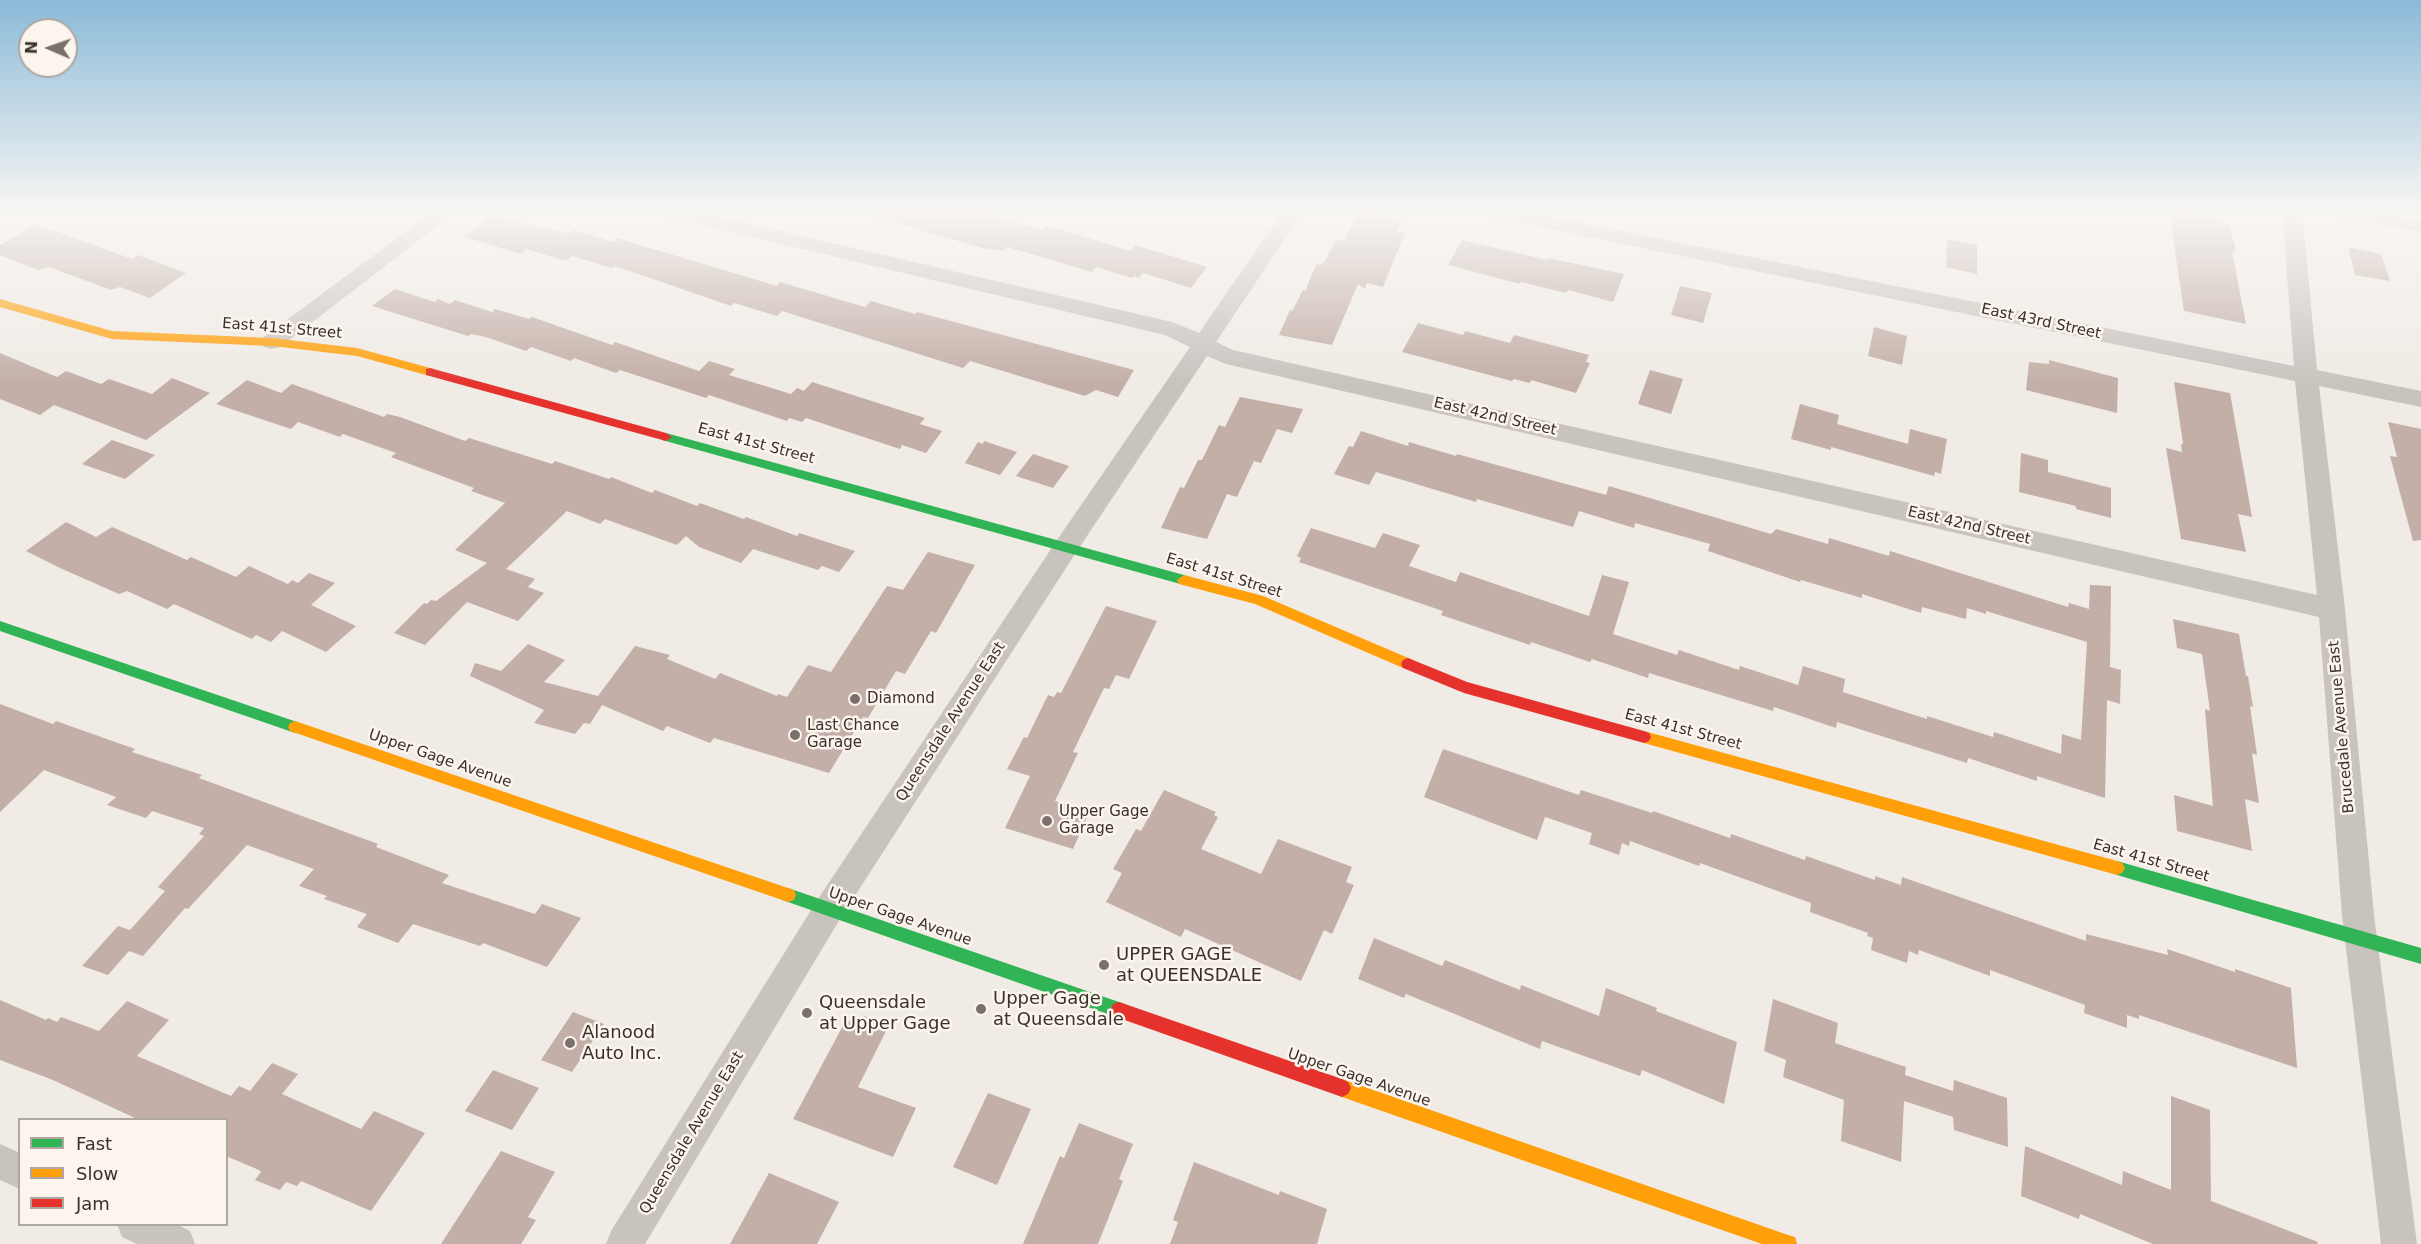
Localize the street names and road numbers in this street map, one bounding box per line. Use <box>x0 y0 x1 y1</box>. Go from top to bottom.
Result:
street label: East 43rd Street <box>1979 301 2103 343</box>
street label: East 41st Street <box>221 315 343 343</box>
street label: East 42nd Street <box>1432 394 1558 440</box>
street label: East 41st Street <box>696 420 816 468</box>
street label: East 42nd Street <box>1906 503 2032 549</box>
street label: East 41st Street <box>1164 550 1284 602</box>
street label: Queensdale Avenue East <box>893 639 1009 805</box>
street label: Brucedale Avenue East <box>2325 640 2359 814</box>
street label: East 41st Street <box>1623 706 1743 754</box>
street label: Upper Gage Avenue <box>366 726 514 792</box>
street label: East 41st Street <box>2091 836 2211 886</box>
street label: Upper Gage Avenue <box>826 884 974 950</box>
street label: Upper Gage Avenue <box>1285 1045 1433 1111</box>
street label: Queensdale Avenue East <box>636 1048 748 1218</box>

